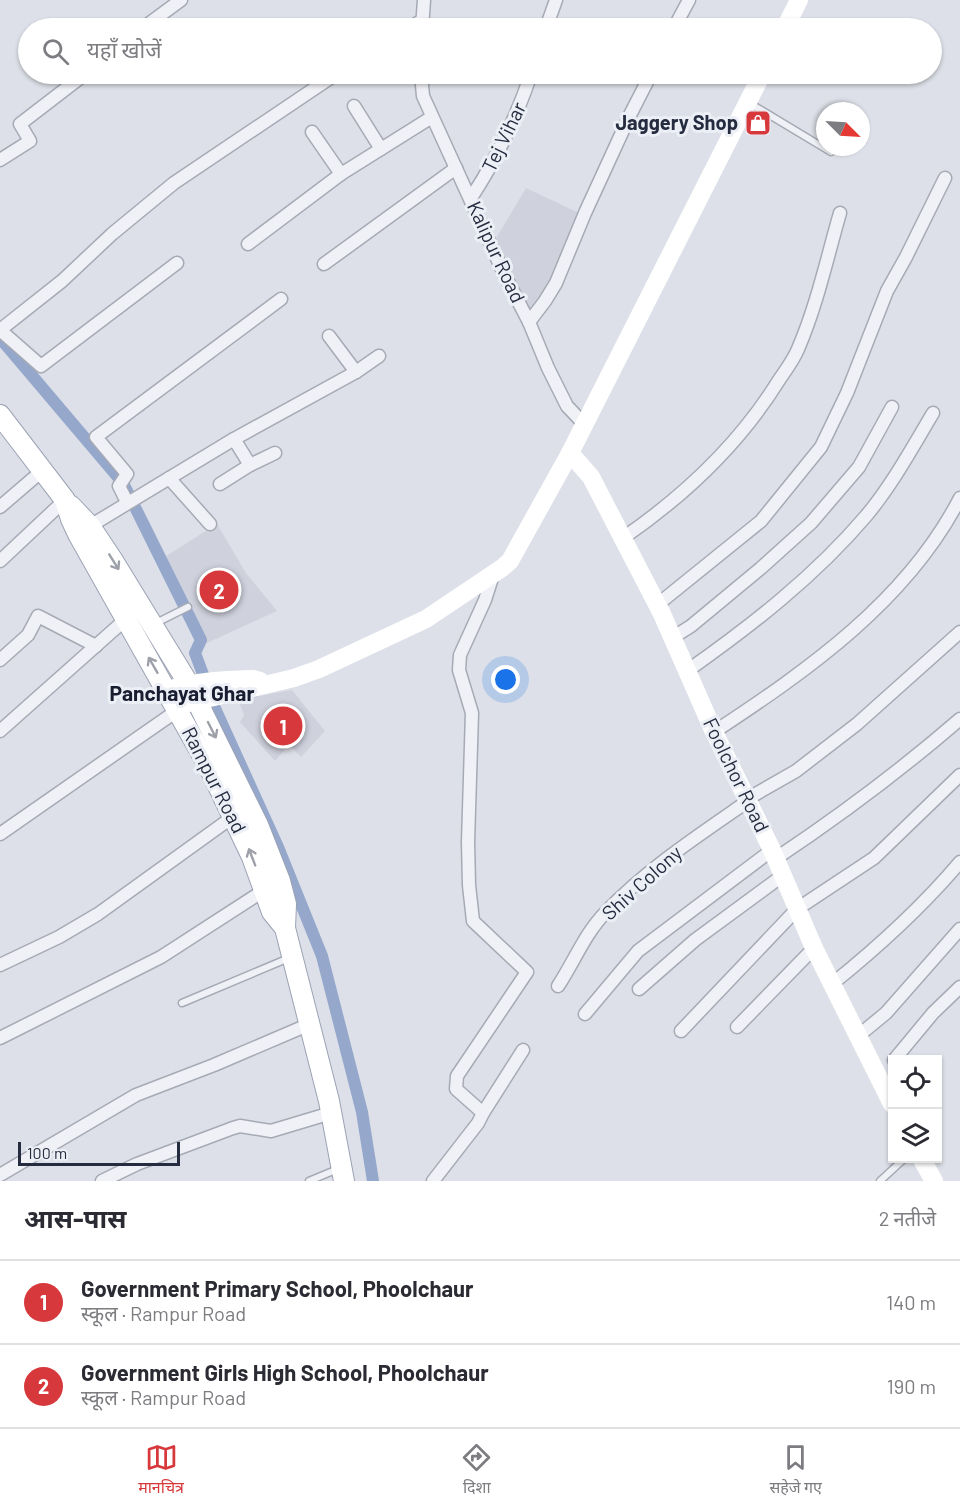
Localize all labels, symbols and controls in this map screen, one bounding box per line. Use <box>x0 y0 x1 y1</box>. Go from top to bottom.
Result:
search box <box>18 18 942 84</box>
icon: search <box>39 35 72 68</box>
text: यहाँ खोजें <box>87 36 162 62</box>
street label: Tej Vihar <box>476 98 530 175</box>
north arrow <box>816 102 870 156</box>
shop icon: Jaggery Shop <box>743 108 773 138</box>
place label: Jaggery Shop <box>615 110 738 134</box>
street label: Kalipur Road <box>463 197 531 306</box>
one-way arrow <box>109 553 121 570</box>
pin: 2 <box>200 568 238 612</box>
one-way arrow <box>147 657 159 674</box>
your location <box>491 665 520 694</box>
district label: Panchayat Ghar <box>110 680 254 705</box>
pin: 1 <box>264 704 302 748</box>
street label: Foolchor Road <box>699 713 775 836</box>
one-way arrow <box>207 721 218 739</box>
street label: Rampur Road <box>178 722 252 837</box>
street label: Shiv Colony <box>596 840 686 924</box>
one-way arrow <box>245 848 256 867</box>
map controls <box>888 1055 942 1163</box>
button: locate <box>888 1055 942 1109</box>
button: layers <box>888 1109 942 1163</box>
scale bar <box>18 1139 180 1166</box>
text: 100 m <box>27 1143 67 1162</box>
text: आस-पास <box>24 1202 126 1233</box>
text: 2 नतीजे <box>879 1206 936 1230</box>
text: Government Primary School, Phoolchaur <box>81 1275 474 1301</box>
text: 1 <box>40 1290 47 1314</box>
text: 140 m <box>886 1290 936 1314</box>
text: स्कूल · Rampur Road <box>81 1301 246 1325</box>
text: Government Girls High School, Phoolchaur <box>81 1359 489 1385</box>
text: 2 <box>38 1374 49 1398</box>
text: 190 m <box>887 1374 936 1398</box>
text: स्कूल · Rampur Road <box>81 1385 246 1409</box>
tab: मानचित्र <box>138 1441 184 1500</box>
tab: दिशा <box>460 1441 493 1500</box>
tab: सहेजे गए <box>770 1441 822 1500</box>

